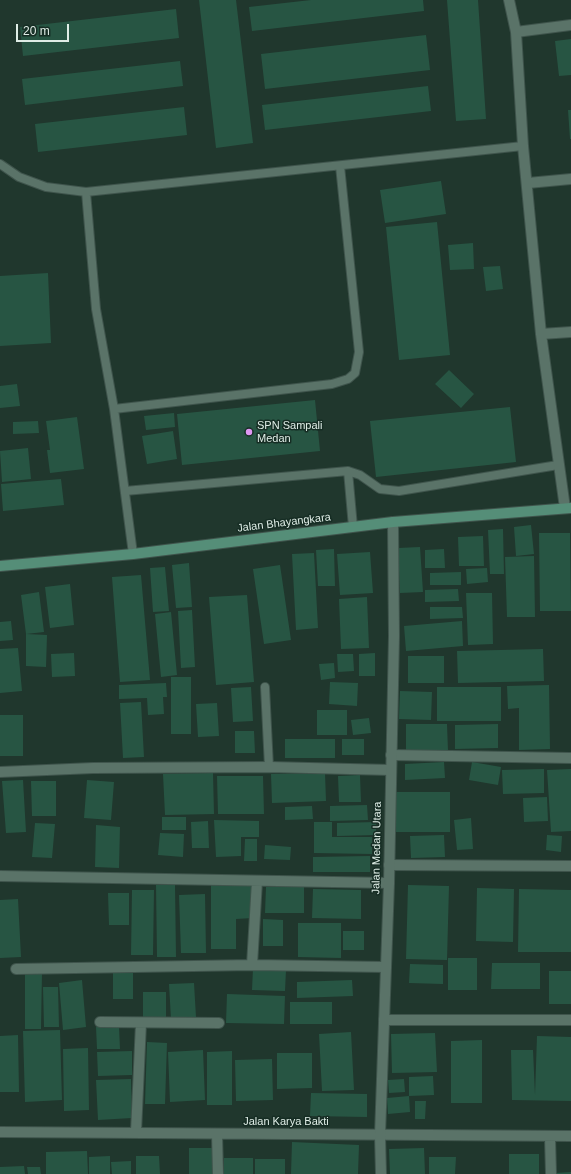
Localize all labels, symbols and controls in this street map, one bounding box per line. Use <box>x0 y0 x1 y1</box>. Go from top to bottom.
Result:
scale bar <box>18 16 71 42</box>
text: 20 m <box>23 24 50 38</box>
place label: SPN Sampali Medan <box>257 419 322 445</box>
marker: SPN Sampali Medan <box>244 427 254 437</box>
street label: Jalan Bhayangkara <box>236 511 332 535</box>
street label: Jalan Medan Utara <box>370 801 384 895</box>
street label: Jalan Karya Bakti <box>243 1115 329 1129</box>

